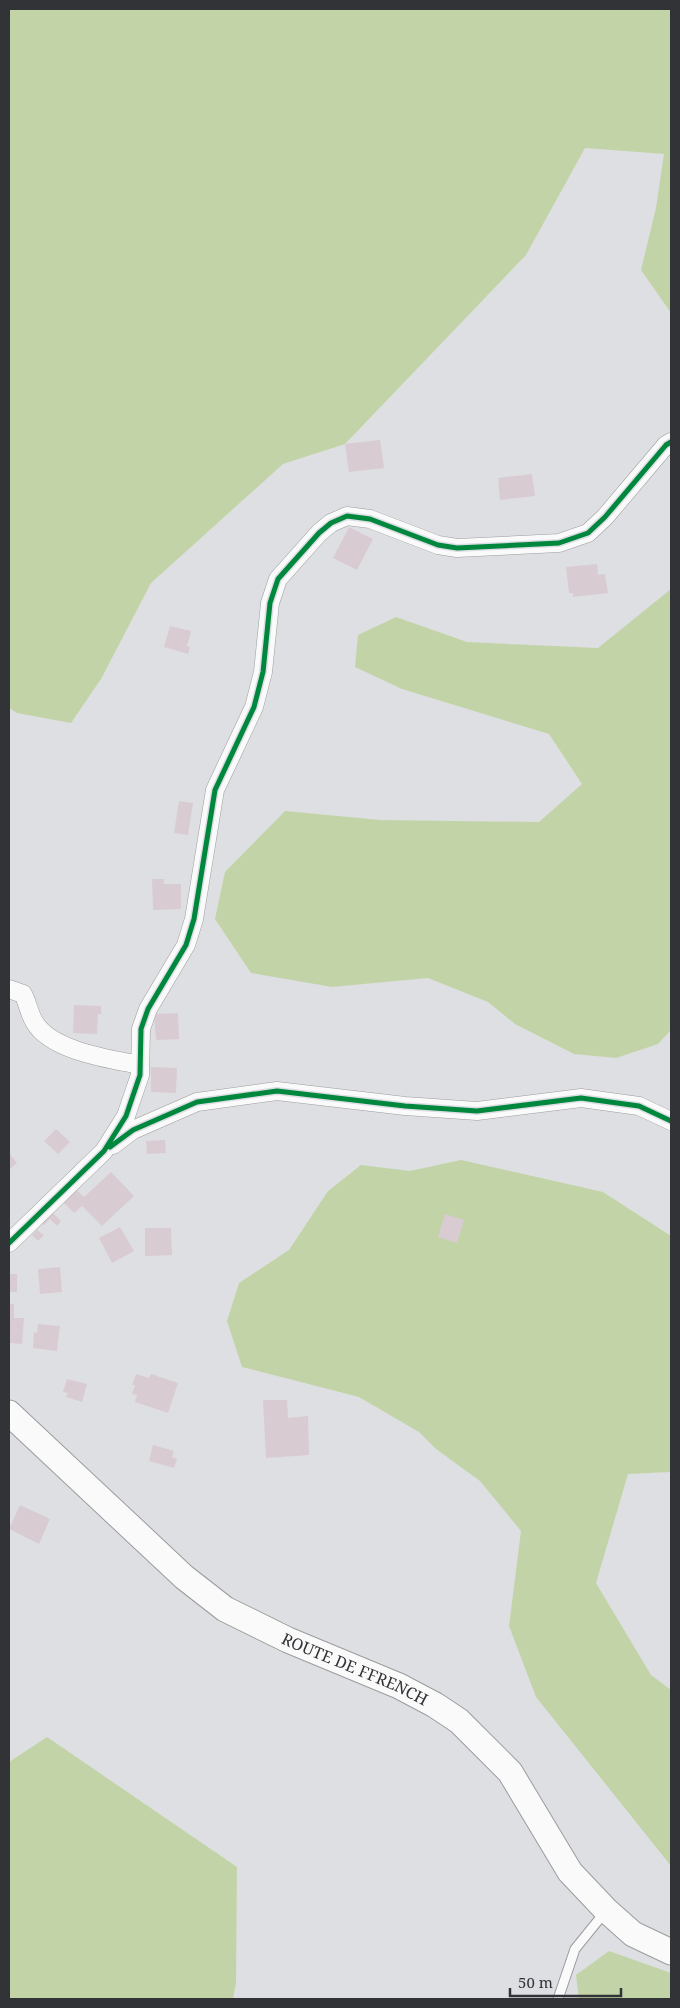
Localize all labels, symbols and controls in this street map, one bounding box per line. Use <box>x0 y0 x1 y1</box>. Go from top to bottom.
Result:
street label: ROUTE DE FFRENCH <box>278 1628 432 1711</box>
scale bar <box>510 1966 621 1998</box>
text: 50 m <box>518 1972 553 1992</box>

